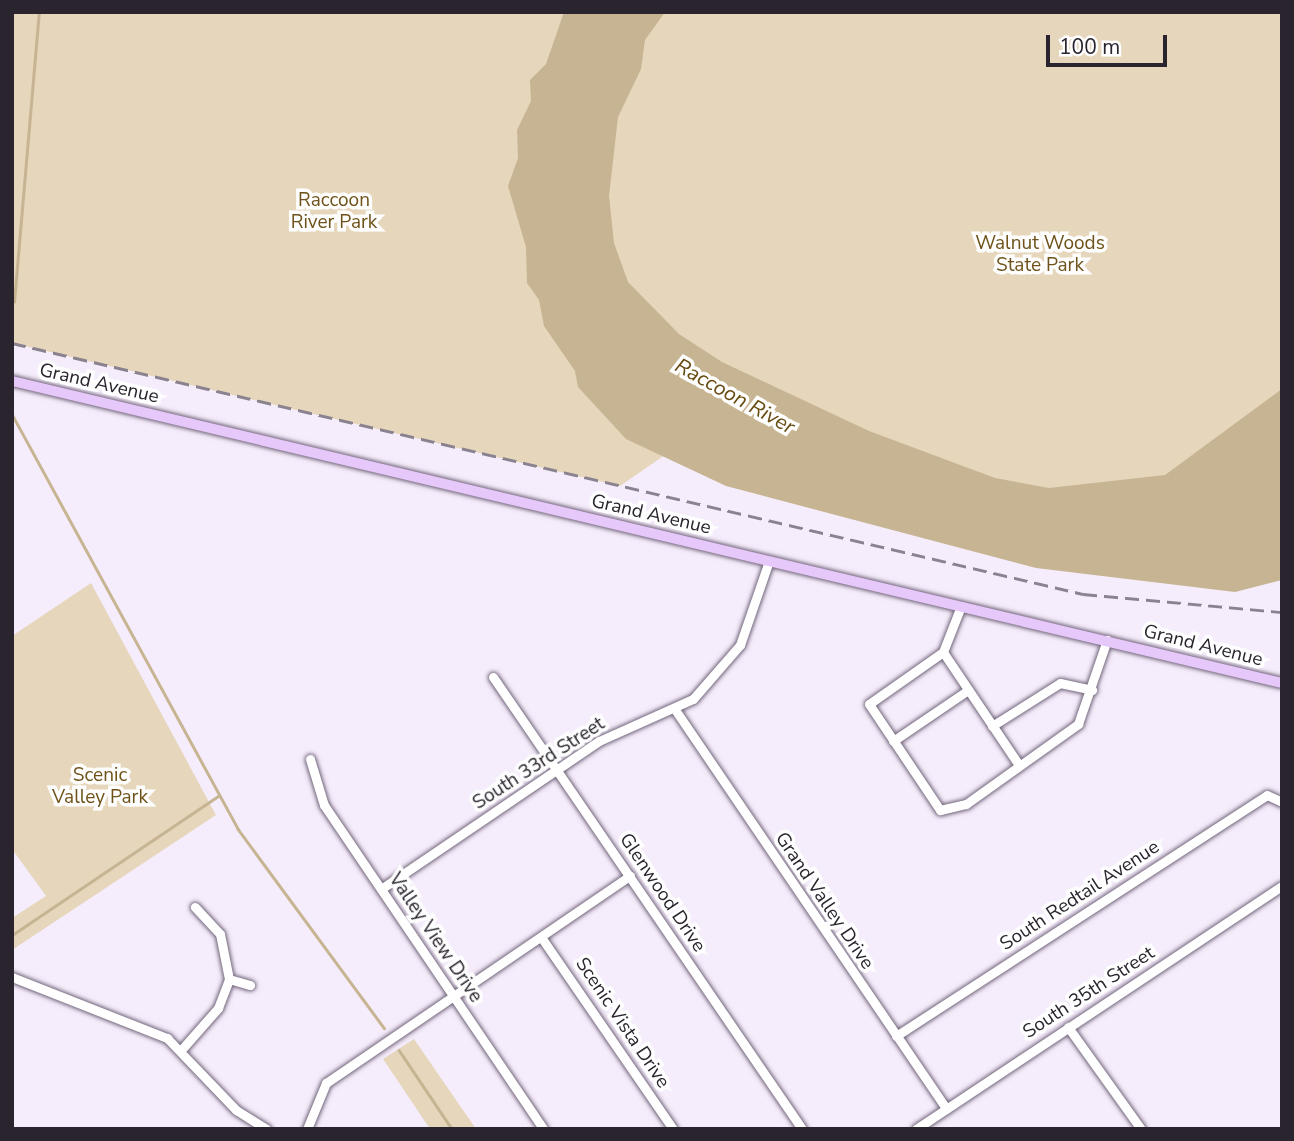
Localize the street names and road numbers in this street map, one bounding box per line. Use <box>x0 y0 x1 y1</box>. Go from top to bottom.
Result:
street label: Grand Avenue <box>37 359 161 409</box>
street label: Grand Avenue <box>589 490 713 540</box>
street label: Grand Avenue <box>1141 620 1265 672</box>
street label: South 33rd Street <box>469 713 609 815</box>
street label: Grand Valley Drive <box>770 828 878 974</box>
street label: Glenwood Drive <box>614 829 710 957</box>
street label: South Redtail Avenue <box>996 836 1164 956</box>
street label: Valley View Drive <box>383 869 487 1007</box>
street label: South 35th Street <box>1019 942 1159 1044</box>
street label: Scenic Vista Drive <box>570 953 674 1093</box>

